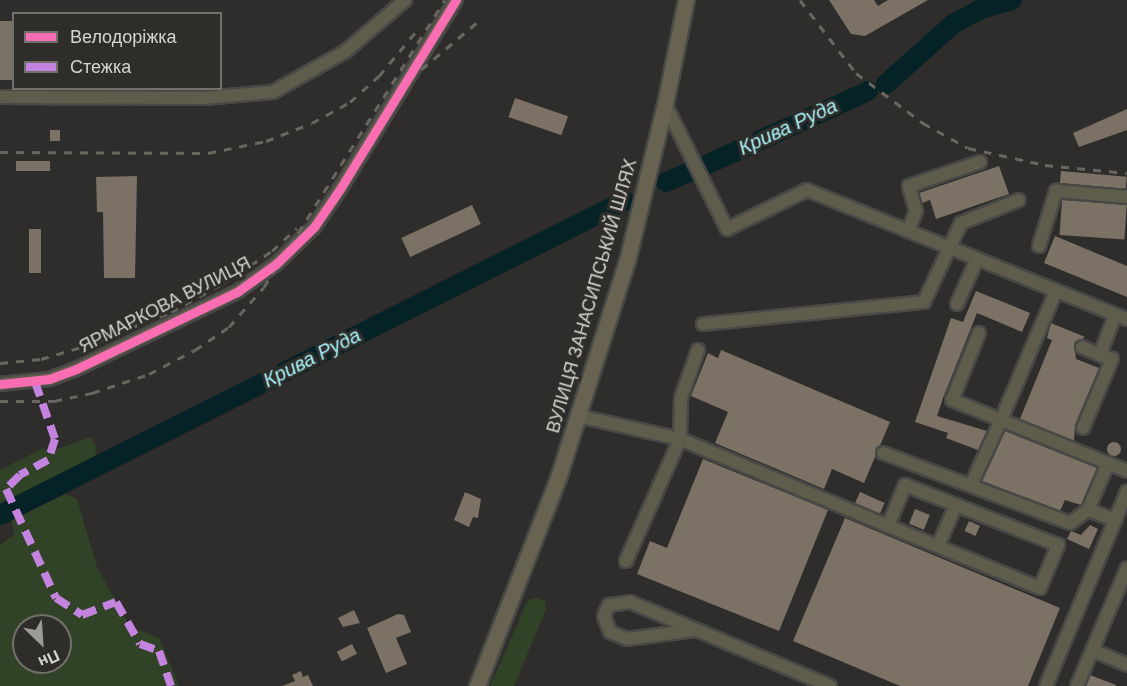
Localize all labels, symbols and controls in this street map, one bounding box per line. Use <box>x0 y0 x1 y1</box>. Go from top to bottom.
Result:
legend <box>12 12 222 90</box>
text: Велодоріжка <box>70 27 177 47</box>
text: Стежка <box>70 57 131 77</box>
water label: Крива Руда <box>735 94 841 160</box>
street label: ВУЛИЦЯ ЗАНАСИПСЬКИЙ ШЛЯХ <box>542 156 642 436</box>
street label: ЯРМАРКОВА ВУЛИЦЯ <box>76 252 254 358</box>
water label: Крива Руда <box>259 323 365 393</box>
north arrow <box>12 614 72 674</box>
text: Пн <box>36 647 62 671</box>

